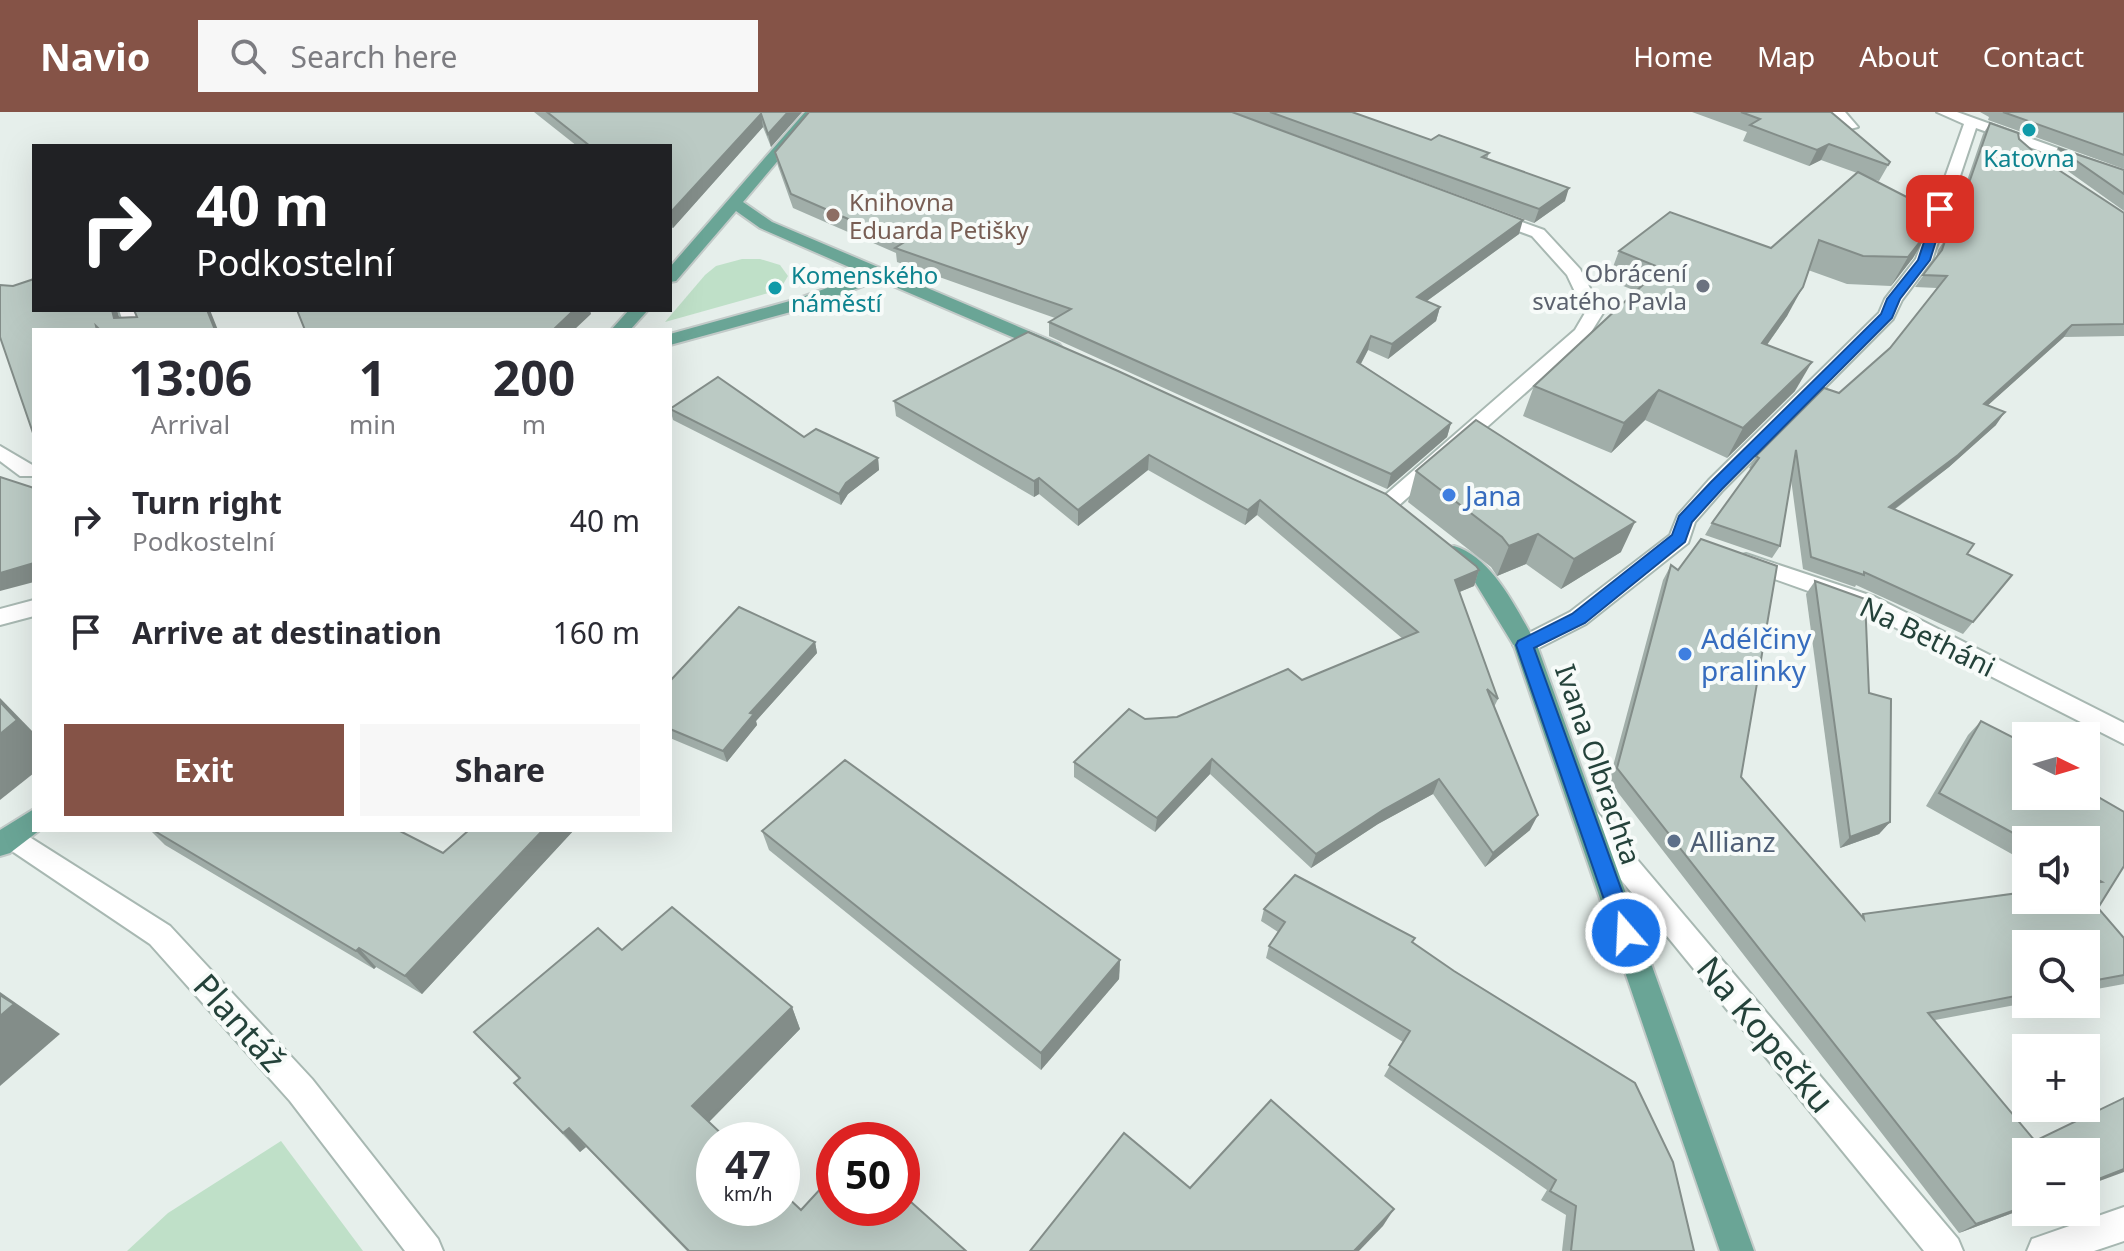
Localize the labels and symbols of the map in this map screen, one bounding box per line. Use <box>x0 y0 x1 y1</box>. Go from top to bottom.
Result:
marker: Katovna <box>2020 121 2038 139</box>
place label: Katovna <box>1983 141 2075 174</box>
pin <box>1906 175 1974 243</box>
place label: Knihovna Eduarda Petišky <box>849 185 1030 246</box>
marker: Knihovna Eduarda Petišky <box>824 206 842 224</box>
place label: Obrácení svatého Pavla <box>1532 256 1688 317</box>
place label: Komenského náměstí <box>791 258 938 319</box>
marker: Obrácení svatého Pavla <box>1694 277 1712 295</box>
marker: Komenského náměstí <box>766 279 784 297</box>
place label: Jana <box>1462 476 1521 514</box>
marker: Jana <box>1440 486 1458 504</box>
street label: Na Betháni <box>1854 587 2002 685</box>
place label: Adélčiny pralinky <box>1701 619 1812 689</box>
marker: Adélčiny pralinky <box>1676 645 1694 663</box>
street label: Ivana Olbrachta <box>1547 659 1651 869</box>
north arrow <box>2012 722 2100 810</box>
place label: Allianz <box>1690 822 1776 860</box>
marker: Allianz <box>1665 832 1683 850</box>
position arrow <box>1584 891 1668 975</box>
street label: Na Kopečku <box>1687 946 1845 1122</box>
street label: Plantáž <box>184 963 296 1081</box>
speed limit sign: 50 <box>816 1122 920 1226</box>

